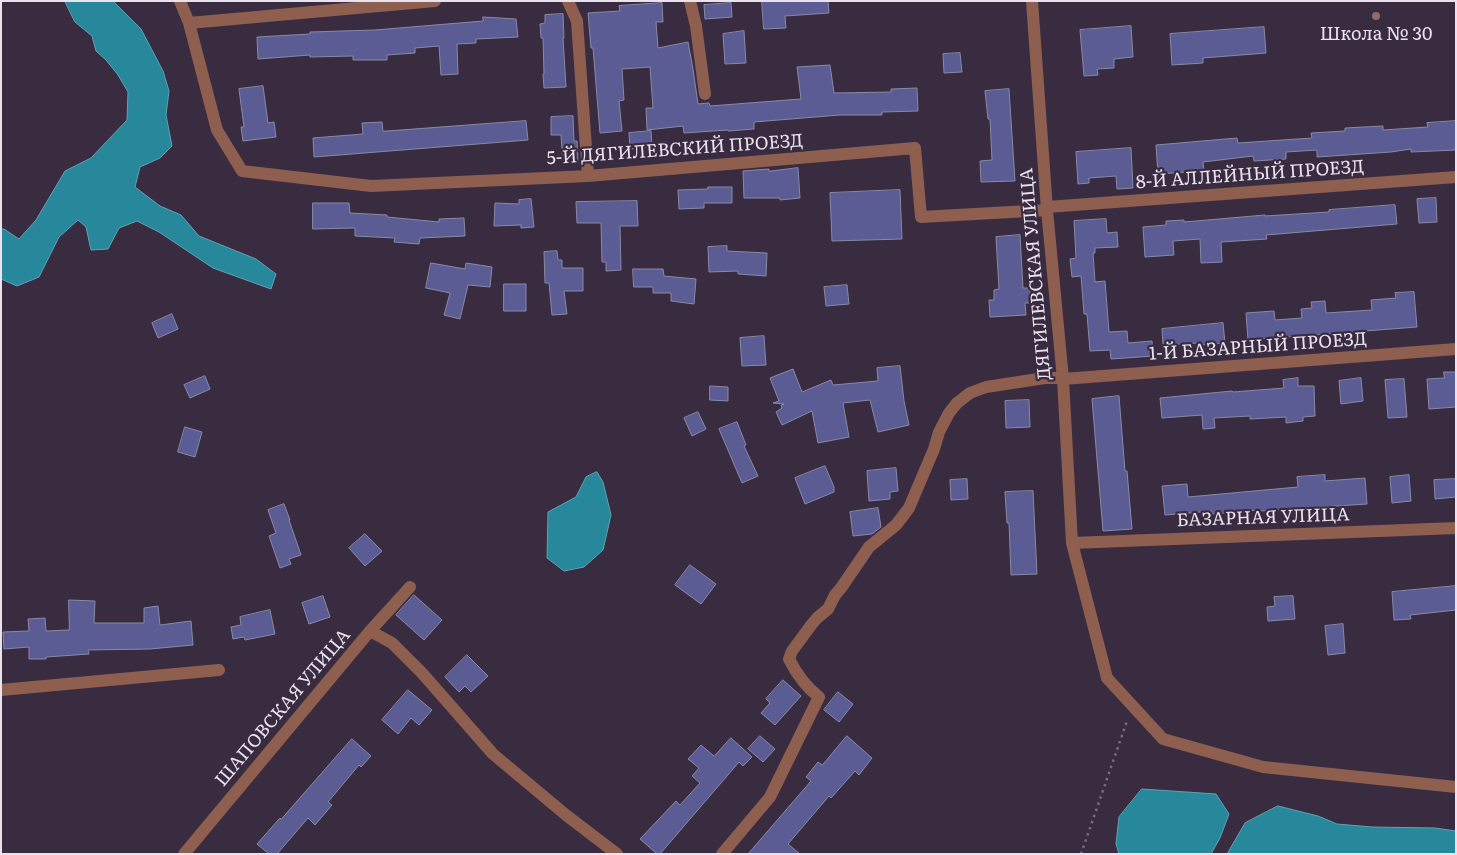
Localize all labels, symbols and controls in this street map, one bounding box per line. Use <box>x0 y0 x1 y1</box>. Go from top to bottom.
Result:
marker: Школа № 30 <box>1370 10 1382 22</box>
place label: Школа № 30 <box>1320 24 1432 46</box>
street label: 5-Й ДЯГИЛЕВСКИЙ ПРОЕЗД <box>546 130 804 170</box>
street label: 8-Й АЛЛЕЙНЫЙ ПРОЕЗД <box>1135 156 1365 194</box>
street label: ДЯГИЛЕВСКАЯ УЛИЦА <box>1016 167 1056 381</box>
street label: 1-Й БАЗАРНЫЙ ПРОЕЗД <box>1148 329 1368 365</box>
street label: БАЗАРНАЯ УЛИЦА <box>1176 504 1350 532</box>
street label: ШАПОВСКАЯ УЛИЦА <box>211 625 355 791</box>

